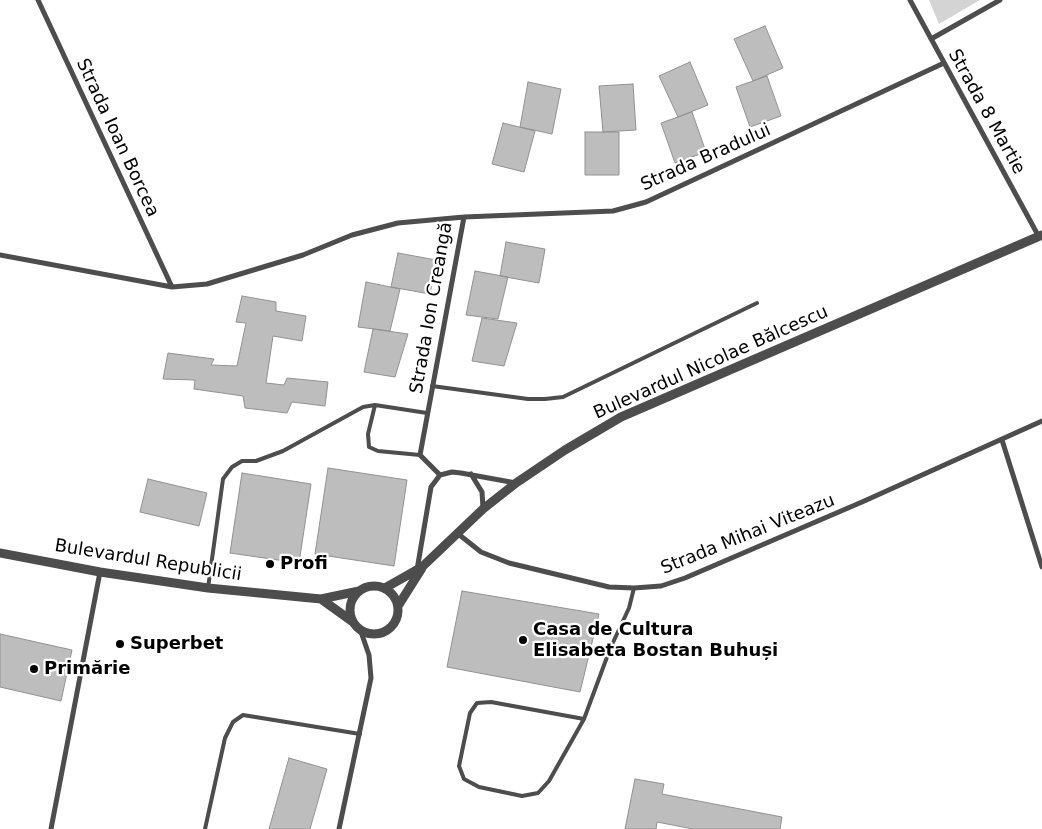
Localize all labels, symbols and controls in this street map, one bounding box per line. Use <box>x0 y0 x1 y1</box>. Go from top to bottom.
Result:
street label: Strada 8 Martie <box>943 46 1029 178</box>
street label: Strada Ioan Borcea <box>71 56 163 220</box>
street label: Strada Bradului <box>638 120 774 196</box>
street label: Strada Ion Creangă <box>406 220 458 396</box>
street label: Bulevardul Nicolae Bălcescu <box>590 301 832 425</box>
street label: Strada Mihai Viteazu <box>658 490 838 580</box>
street label: Bulevardul Republicii <box>53 536 243 586</box>
place label: Profi <box>280 553 328 575</box>
marker: Profi <box>264 558 276 570</box>
place label: Casa de Cultura Elisabeta Bostan Buhuși <box>533 619 778 662</box>
place label: Superbet <box>130 633 223 655</box>
marker: Casa de Cultura Elisabeta Bostan Buhuși <box>517 634 529 646</box>
marker: Superbet <box>114 638 126 650</box>
place label: Primărie <box>44 658 130 680</box>
marker: Primărie <box>28 663 40 675</box>

